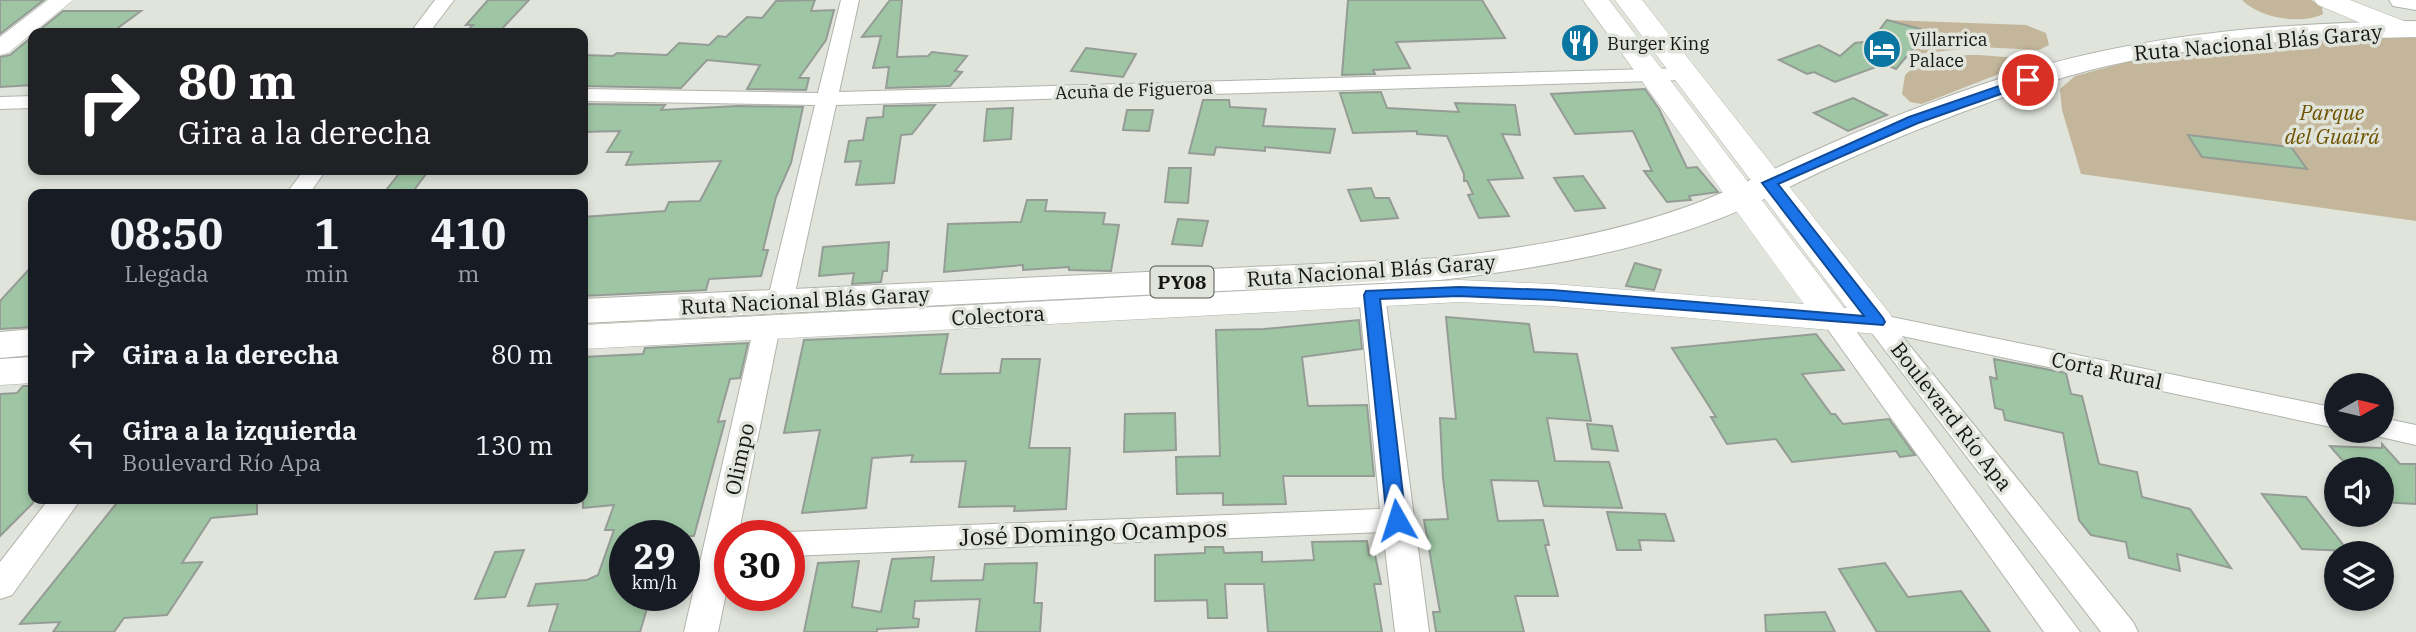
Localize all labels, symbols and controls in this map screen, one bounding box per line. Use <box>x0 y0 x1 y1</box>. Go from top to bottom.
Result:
street label: Ruta Nacional Blás Garay <box>2133 17 2384 67</box>
restaurant icon: Burger King <box>1559 22 1601 64</box>
hotel icon: Villarrica Palace <box>1861 28 1903 70</box>
place label: Villarrica Palace <box>1909 28 1988 72</box>
place label: Burger King <box>1607 32 1709 55</box>
text: 80 m <box>178 49 296 112</box>
pin <box>1998 50 2058 110</box>
icon: right <box>63 56 154 147</box>
icon: arrive <box>2009 61 2047 99</box>
street label: Acuña de Figueroa <box>1055 76 1214 104</box>
park label: Parque del Guairá <box>2284 98 2380 150</box>
text: Gira a la derecha <box>178 111 432 153</box>
text: 08:50 <box>110 206 223 261</box>
text: 1 <box>314 206 340 261</box>
text: 410 <box>431 206 506 261</box>
street label: Ruta Nacional Blás Garay <box>1246 247 1497 293</box>
text: Llegada <box>124 258 209 288</box>
text: min <box>305 258 349 288</box>
text: m <box>457 258 479 288</box>
road number: PY08 <box>1150 266 1214 298</box>
street label: Ruta Nacional Blás Garay <box>680 279 931 321</box>
street label: Colectora <box>950 299 1046 331</box>
icon: right <box>63 335 101 373</box>
street label: Boulevard Río Apa <box>1885 336 2019 496</box>
text: Gira a la derecha <box>122 337 339 371</box>
text: 80 m <box>491 337 553 371</box>
street label: Corta Rural <box>2049 345 2165 395</box>
north arrow <box>2324 373 2394 443</box>
map controls <box>2324 373 2394 611</box>
text: Gira a la izquierda <box>122 413 357 447</box>
street label: Olimpo <box>718 420 760 498</box>
icon: left <box>63 426 101 464</box>
text: 130 m <box>475 428 553 462</box>
text: Boulevard Río Apa <box>122 447 321 477</box>
button: sound <box>2324 457 2394 527</box>
position arrow <box>1360 483 1434 557</box>
street label: José Domingo Ocampos <box>958 511 1228 553</box>
speed limit sign: 30 <box>714 520 805 611</box>
text: 29 <box>633 533 676 579</box>
button: layers <box>2324 541 2394 611</box>
text: km/h <box>632 571 677 594</box>

